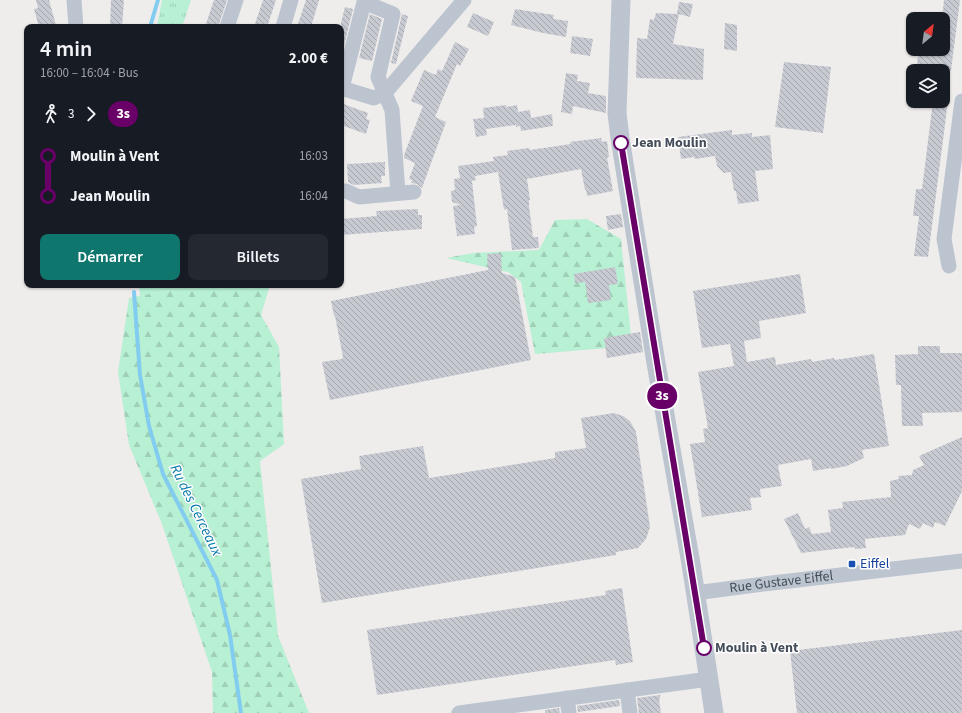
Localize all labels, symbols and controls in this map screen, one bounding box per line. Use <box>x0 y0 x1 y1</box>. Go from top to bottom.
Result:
north arrow <box>906 12 950 56</box>
map controls <box>906 12 950 108</box>
text: 4 min <box>40 33 92 65</box>
text: 2.00 € <box>289 48 328 69</box>
text: 16:00 – 16:04 · Bus <box>40 64 138 82</box>
button: layers <box>906 64 950 108</box>
icon: walk <box>40 103 62 125</box>
icon: forward <box>80 103 102 125</box>
text: 3s <box>116 104 130 124</box>
text: 3 <box>68 105 74 123</box>
place label: Jean Moulin <box>632 133 707 153</box>
marker: Jean Moulin <box>613 135 629 151</box>
text: Moulin à Vent <box>70 146 159 167</box>
text: 16:03 <box>299 147 328 165</box>
text: Jean Moulin <box>70 186 150 207</box>
text: 16:04 <box>299 187 328 205</box>
button: Démarrer <box>40 234 180 280</box>
button: Billets <box>188 234 328 280</box>
line badge: 3s <box>644 383 680 409</box>
text: 3s <box>655 386 669 406</box>
water label: Ru des Cerceaux <box>165 461 228 560</box>
place label: Eiffel <box>860 554 890 574</box>
marker: Eiffel <box>847 559 857 569</box>
street label: Rue Gustave Eiffel <box>728 566 835 598</box>
place label: Moulin à Vent <box>715 638 799 658</box>
marker: Moulin à Vent <box>696 640 712 656</box>

